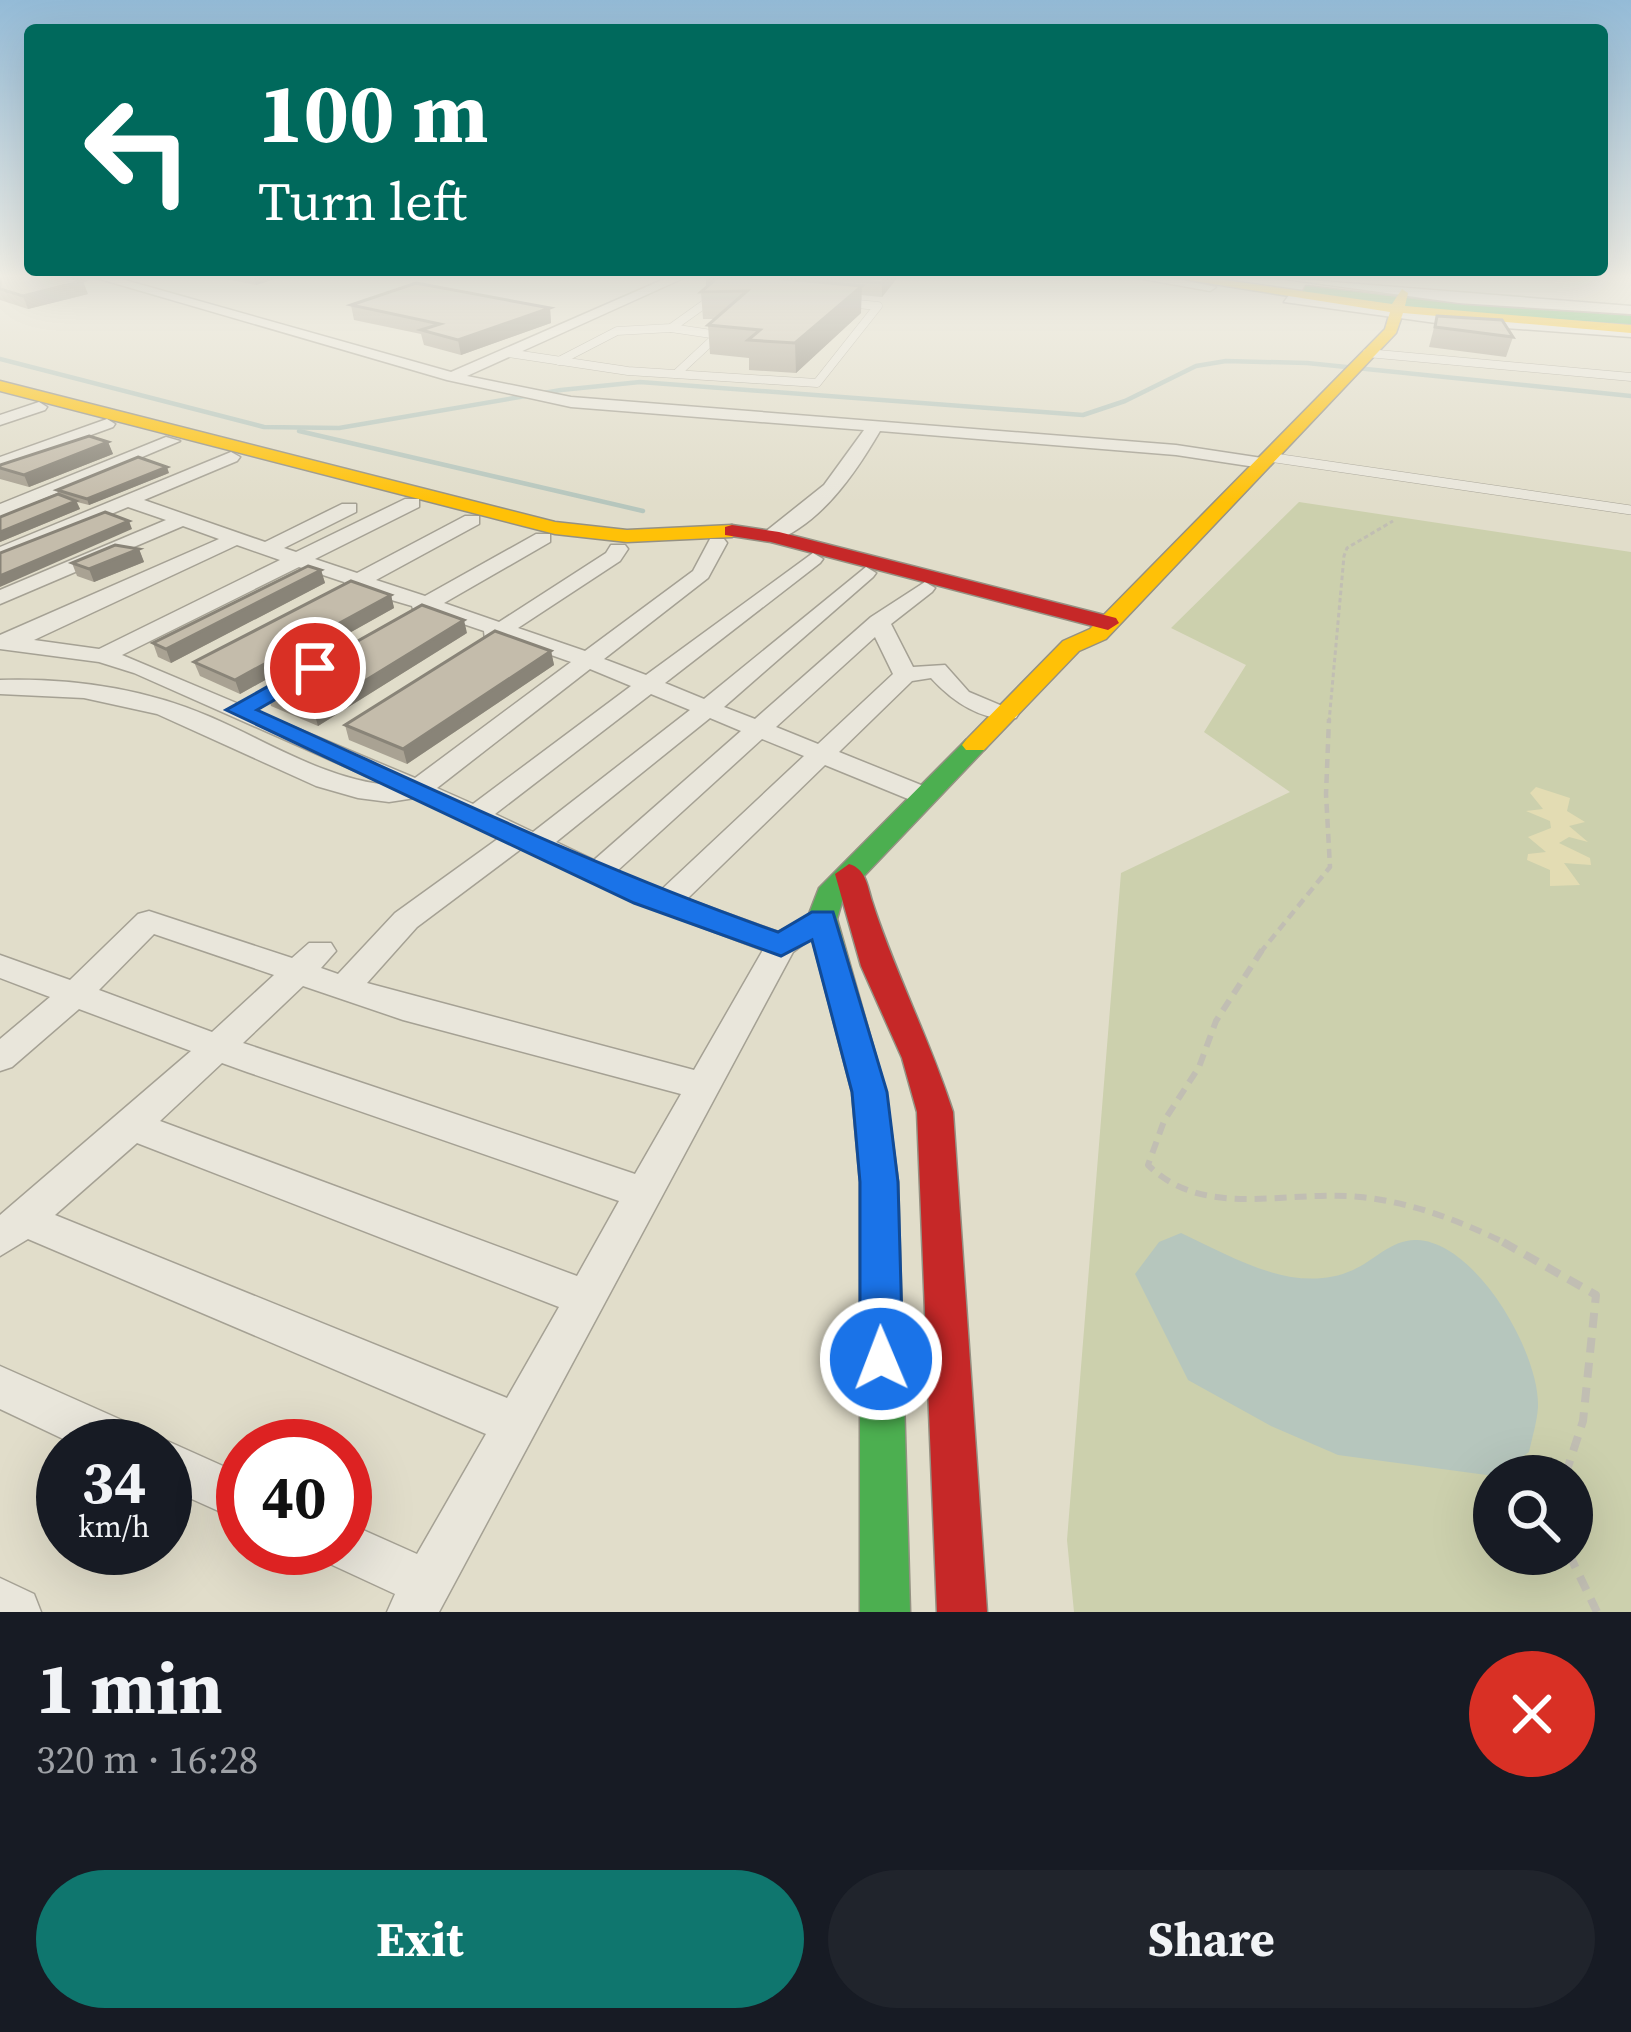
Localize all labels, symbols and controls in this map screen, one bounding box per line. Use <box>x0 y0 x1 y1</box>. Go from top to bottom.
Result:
text: 100 m <box>258 55 489 170</box>
icon: left <box>60 72 216 228</box>
text: Turn left <box>258 164 467 238</box>
pin <box>264 617 366 719</box>
icon: arrive <box>282 635 348 701</box>
position arrow <box>818 1296 944 1422</box>
speed limit sign: 40 <box>216 1419 372 1575</box>
text: 34 <box>81 1441 147 1523</box>
map controls <box>1473 1455 1593 1575</box>
button: search <box>1473 1455 1593 1575</box>
text: km/h <box>78 1506 150 1547</box>
text: 1 min <box>36 1638 223 1737</box>
button: close <box>1469 1651 1595 1777</box>
text: 320 m · 16:28 <box>36 1733 258 1786</box>
button: Exit <box>36 1870 804 2008</box>
button: Share <box>828 1870 1595 2008</box>

